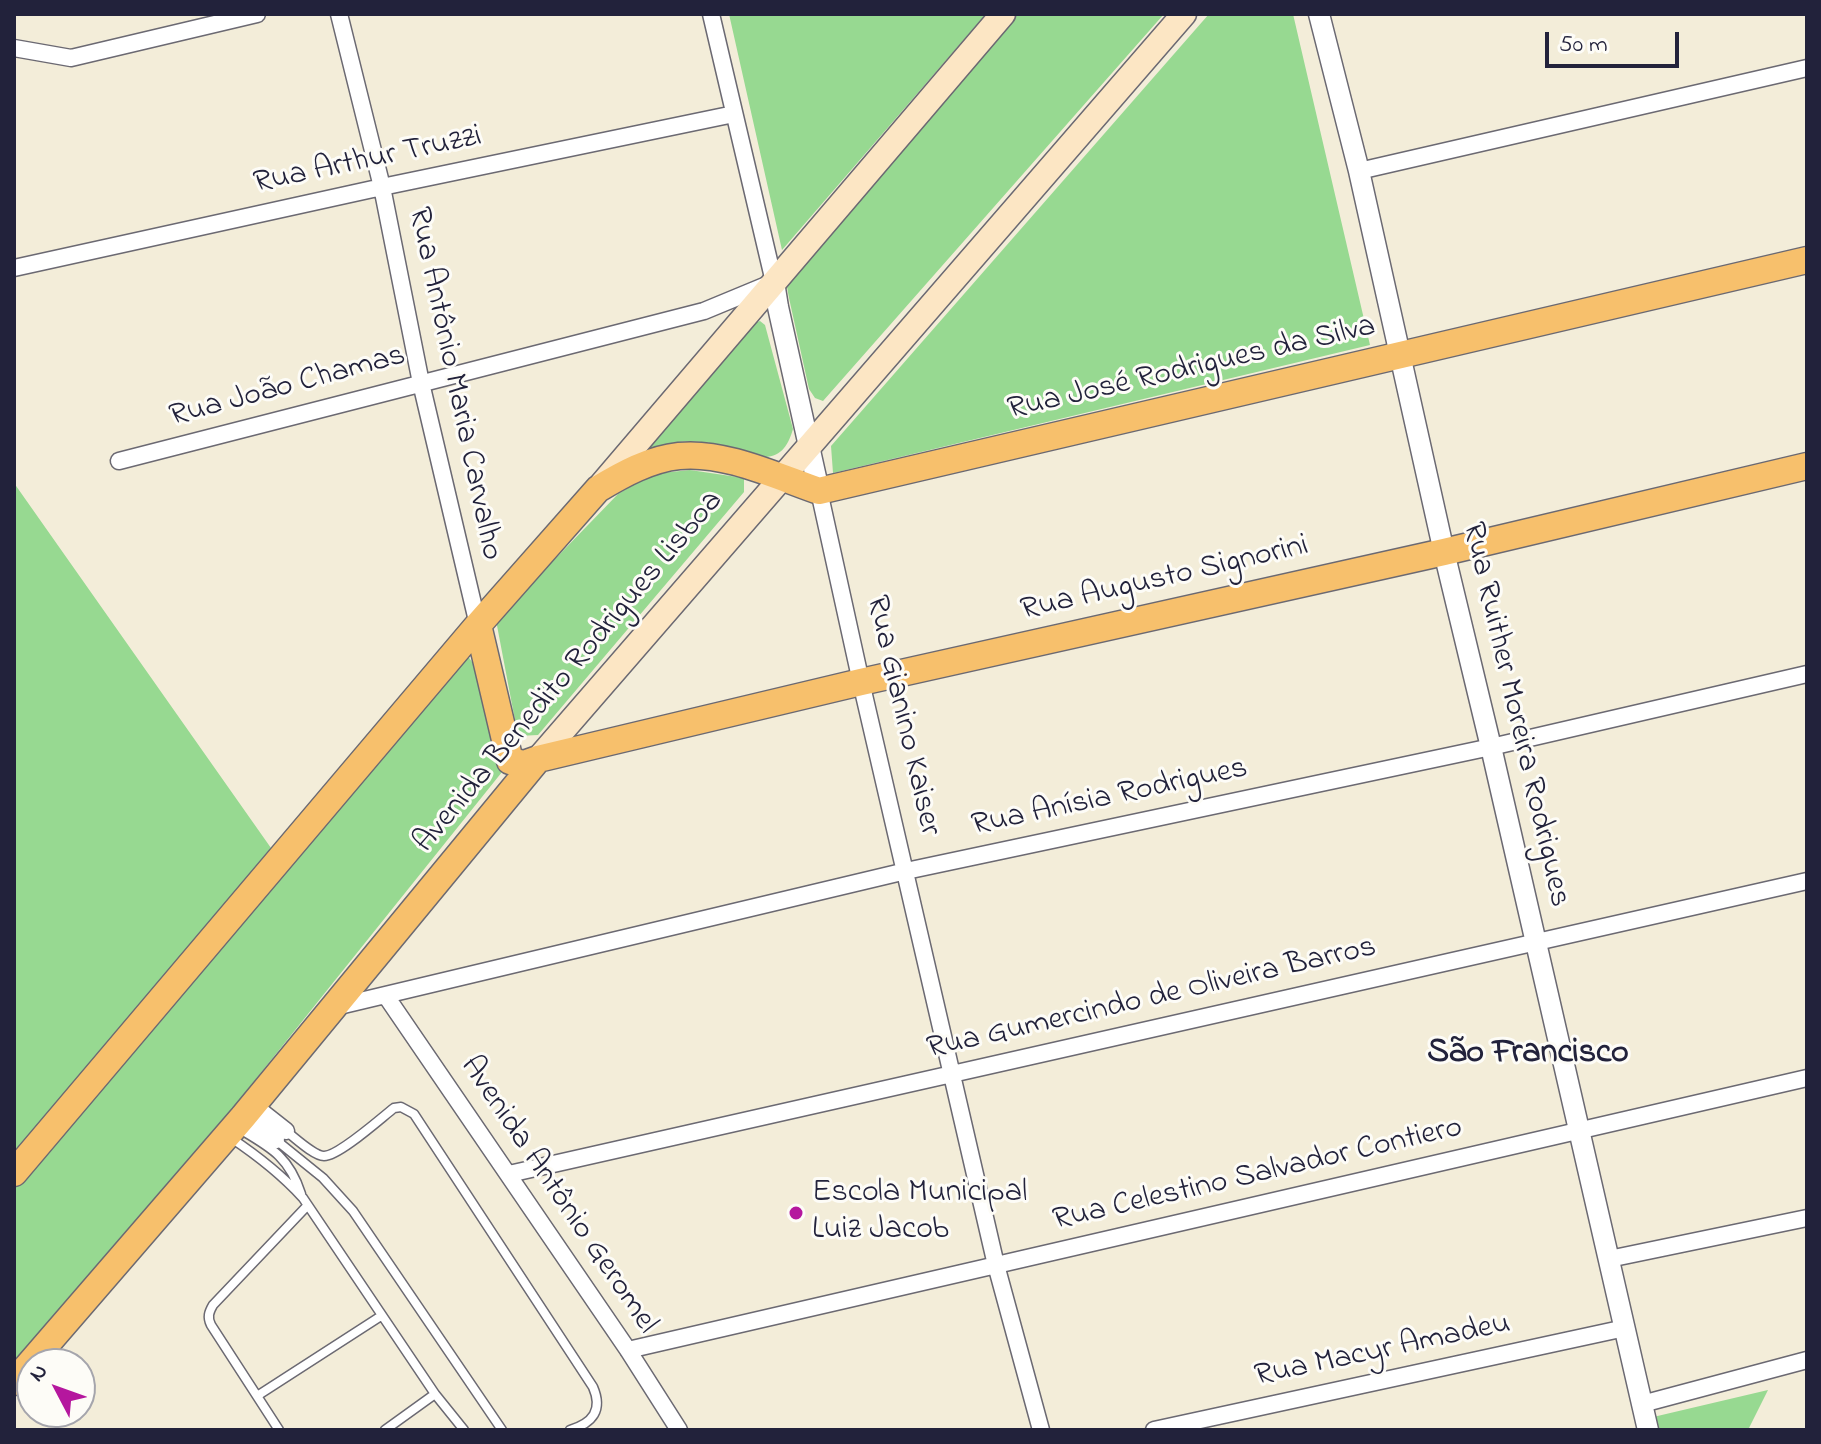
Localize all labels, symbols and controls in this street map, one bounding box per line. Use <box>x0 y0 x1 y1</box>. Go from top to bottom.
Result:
scale bar <box>1549 16 1683 66</box>
text: 50 m <box>1559 28 1608 63</box>
street label: Rua Arthur Truzzi <box>251 119 485 205</box>
street label: Rua Antônio Maria Carvalho <box>397 204 509 564</box>
street label: Rua José Rodrigues da Silva <box>1005 309 1379 431</box>
street label: Rua João Chamas <box>166 338 410 438</box>
street label: Avenida Benedito Rodrigues Lisboa <box>407 484 733 862</box>
street label: Rua Ruither Moreira Rodrigues <box>1451 519 1577 911</box>
street label: Rua Augusto Signorini <box>1018 528 1312 632</box>
street label: Rua Gianino Kaiser <box>855 592 947 840</box>
street label: Rua Anísia Rodrigues <box>969 751 1251 847</box>
street label: Rua Gumercindo de Oliveira Barros <box>924 930 1380 1070</box>
district label: São Francisco <box>1427 1035 1629 1075</box>
street label: Avenida Antônio Geromel <box>450 1050 664 1342</box>
street label: Rua Celestino Salvador Contiero <box>1050 1110 1466 1242</box>
place label: Escola Municipal Luiz Jacob <box>812 1176 1027 1251</box>
marker: Escola Municipal Luiz Jacob <box>787 1204 805 1222</box>
street label: Rua Macyr Amadeu <box>1252 1306 1514 1398</box>
north arrow <box>16 1348 96 1428</box>
text: N <box>22 1357 56 1390</box>

